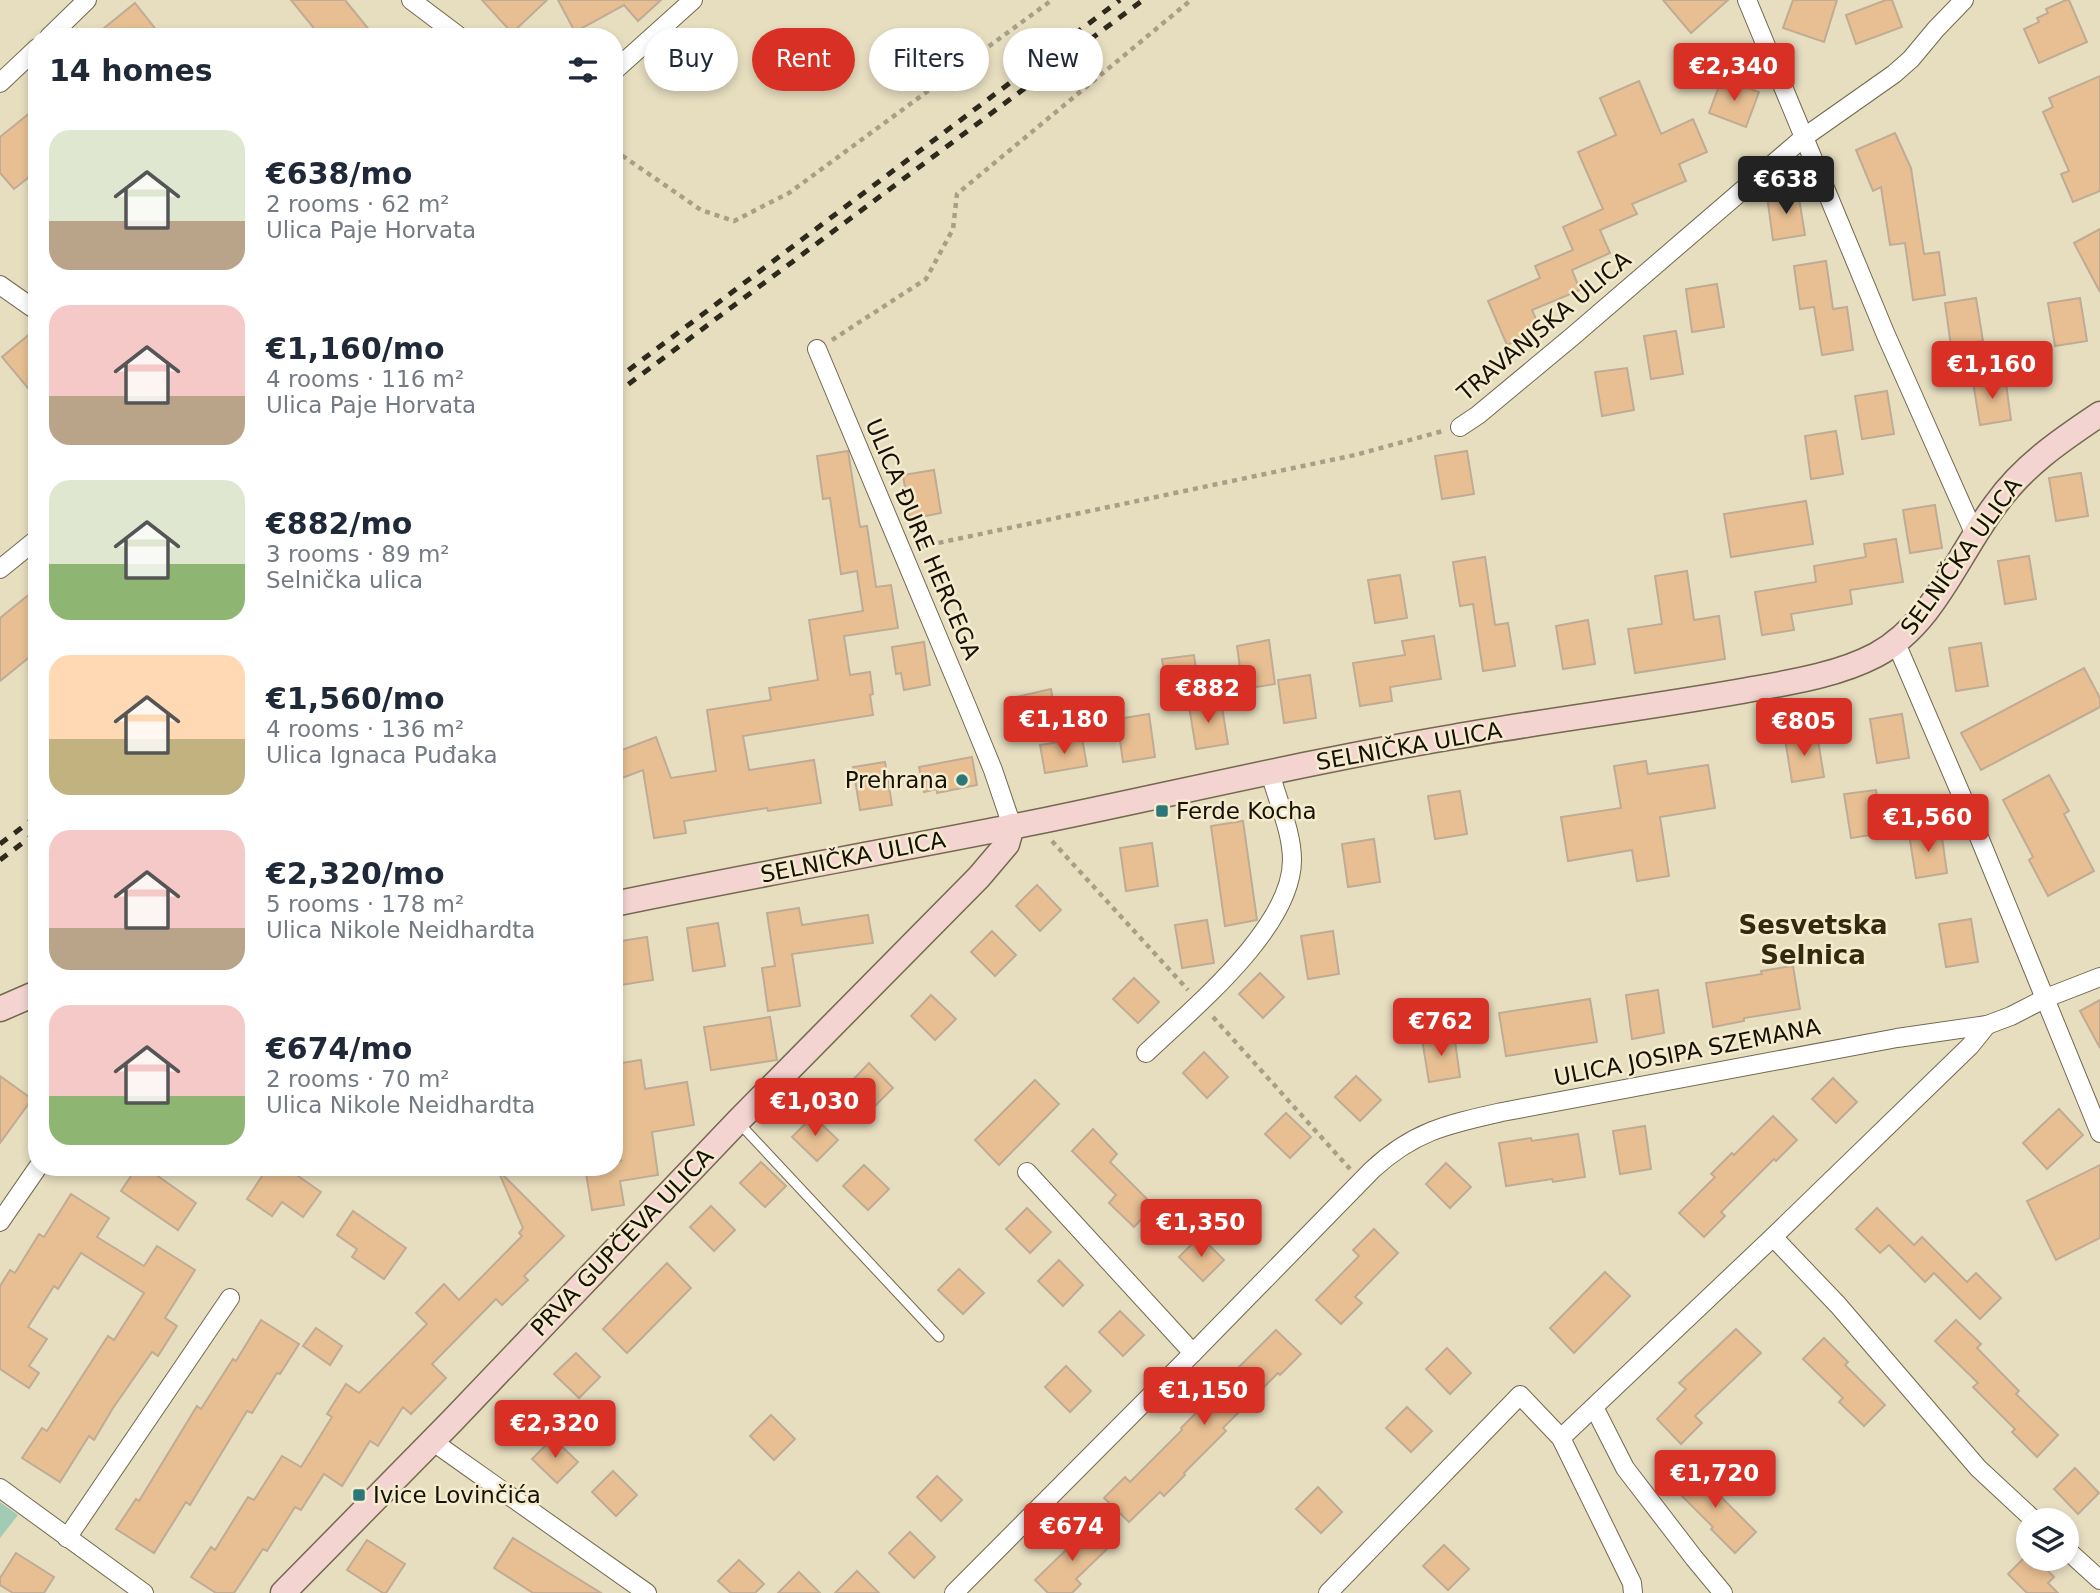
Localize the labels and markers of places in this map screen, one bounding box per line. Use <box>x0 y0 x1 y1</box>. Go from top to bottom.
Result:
pin: €2,340 <box>1677 43 1791 103</box>
pin: €638 <box>1745 156 1827 216</box>
pin: €1,160 <box>1935 342 2049 401</box>
pin: €882 <box>1167 666 1249 725</box>
pin: €1,180 <box>1007 696 1121 756</box>
pin: €805 <box>1763 698 1845 758</box>
place label: Prehrana <box>845 767 948 793</box>
marker: Prehrana <box>954 772 970 788</box>
pin: €1,560 <box>1871 794 1985 854</box>
place label: Ferde Kocha <box>1176 798 1317 824</box>
marker: Ferde Kocha <box>1154 803 1170 819</box>
pin: €762 <box>1400 998 1482 1058</box>
pin: €1,030 <box>758 1078 872 1138</box>
pin: €1,350 <box>1144 1200 1258 1259</box>
pin: €1,150 <box>1147 1368 1261 1427</box>
pin: €2,320 <box>498 1400 612 1460</box>
pin: €1,720 <box>1658 1450 1772 1510</box>
place label: Ivice Lovinčića <box>373 1482 541 1508</box>
marker: Ivice Lovinčića <box>351 1487 367 1503</box>
pin: €674 <box>1031 1504 1113 1563</box>

